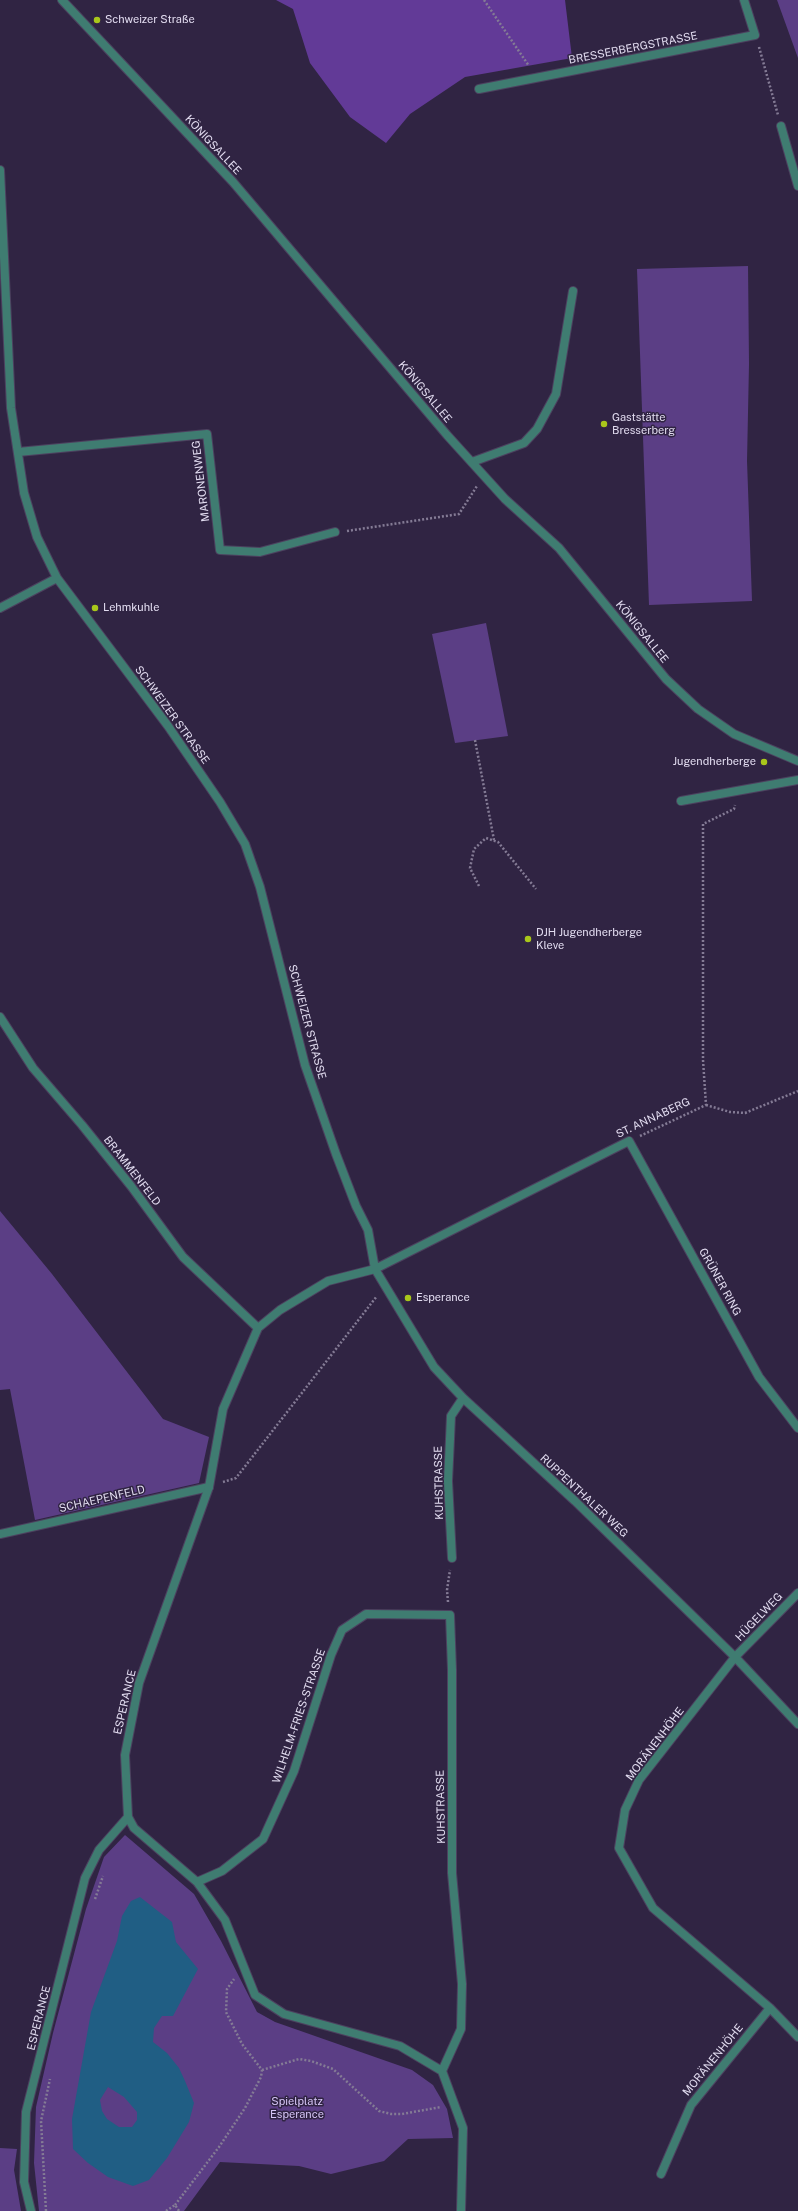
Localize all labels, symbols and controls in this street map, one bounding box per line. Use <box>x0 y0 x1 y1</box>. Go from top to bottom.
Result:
place label: Schweizer Straße <box>105 13 195 27</box>
marker: Schweizer Straße <box>92 15 102 25</box>
street label: BRESSERBERGSTRASSE <box>567 29 699 67</box>
street label: KÖNIGSALLEE <box>182 113 244 177</box>
street label: KÖNIGSALLEE <box>395 358 455 426</box>
place label: Gaststätte Bresserberg <box>612 411 675 437</box>
marker: Gaststätte Bresserberg <box>599 419 609 429</box>
street label: MARONENWEG <box>189 440 213 522</box>
street label: KÖNIGSALLEE <box>613 598 671 666</box>
place label: Lehmkuhle <box>103 601 159 615</box>
marker: Lehmkuhle <box>90 603 100 613</box>
street label: SCHWEIZER STRASSE <box>132 663 212 767</box>
place label: Jugendherberge <box>673 755 756 769</box>
marker: Jugendherberge <box>759 757 769 767</box>
place label: DJH Jugendherberge Kleve <box>536 926 642 952</box>
marker: DJH Jugendherberge Kleve <box>523 934 533 944</box>
street label: SCHWEIZER STRASSE <box>285 963 329 1081</box>
street label: ST. ANNABERG <box>614 1095 692 1141</box>
street label: BRAMMENFELD <box>101 1134 163 1208</box>
street label: GRÜNER RING <box>696 1246 744 1318</box>
place label: Esperance <box>416 1291 470 1305</box>
marker: Esperance <box>403 1293 413 1303</box>
street label: KUHSTRASSE <box>432 1446 446 1520</box>
street label: RUPPENTHALER WEG <box>537 1452 631 1540</box>
street label: SCHAEPENFELD <box>58 1483 146 1515</box>
street label: HÜGELWEG <box>733 1590 785 1644</box>
street label: WILHELM-FRIES-STRASSE <box>270 1647 328 1785</box>
street label: ESPERANCE <box>111 1668 139 1736</box>
street label: MORÄNENHÖHE <box>623 1705 687 1783</box>
street label: KUHSTRASSE <box>434 1770 448 1844</box>
street label: ESPERANCE <box>25 1984 53 2052</box>
street label: MORÄNENHÖHE <box>680 2022 746 2098</box>
park label: Spielplatz Esperance <box>270 2095 324 2121</box>

